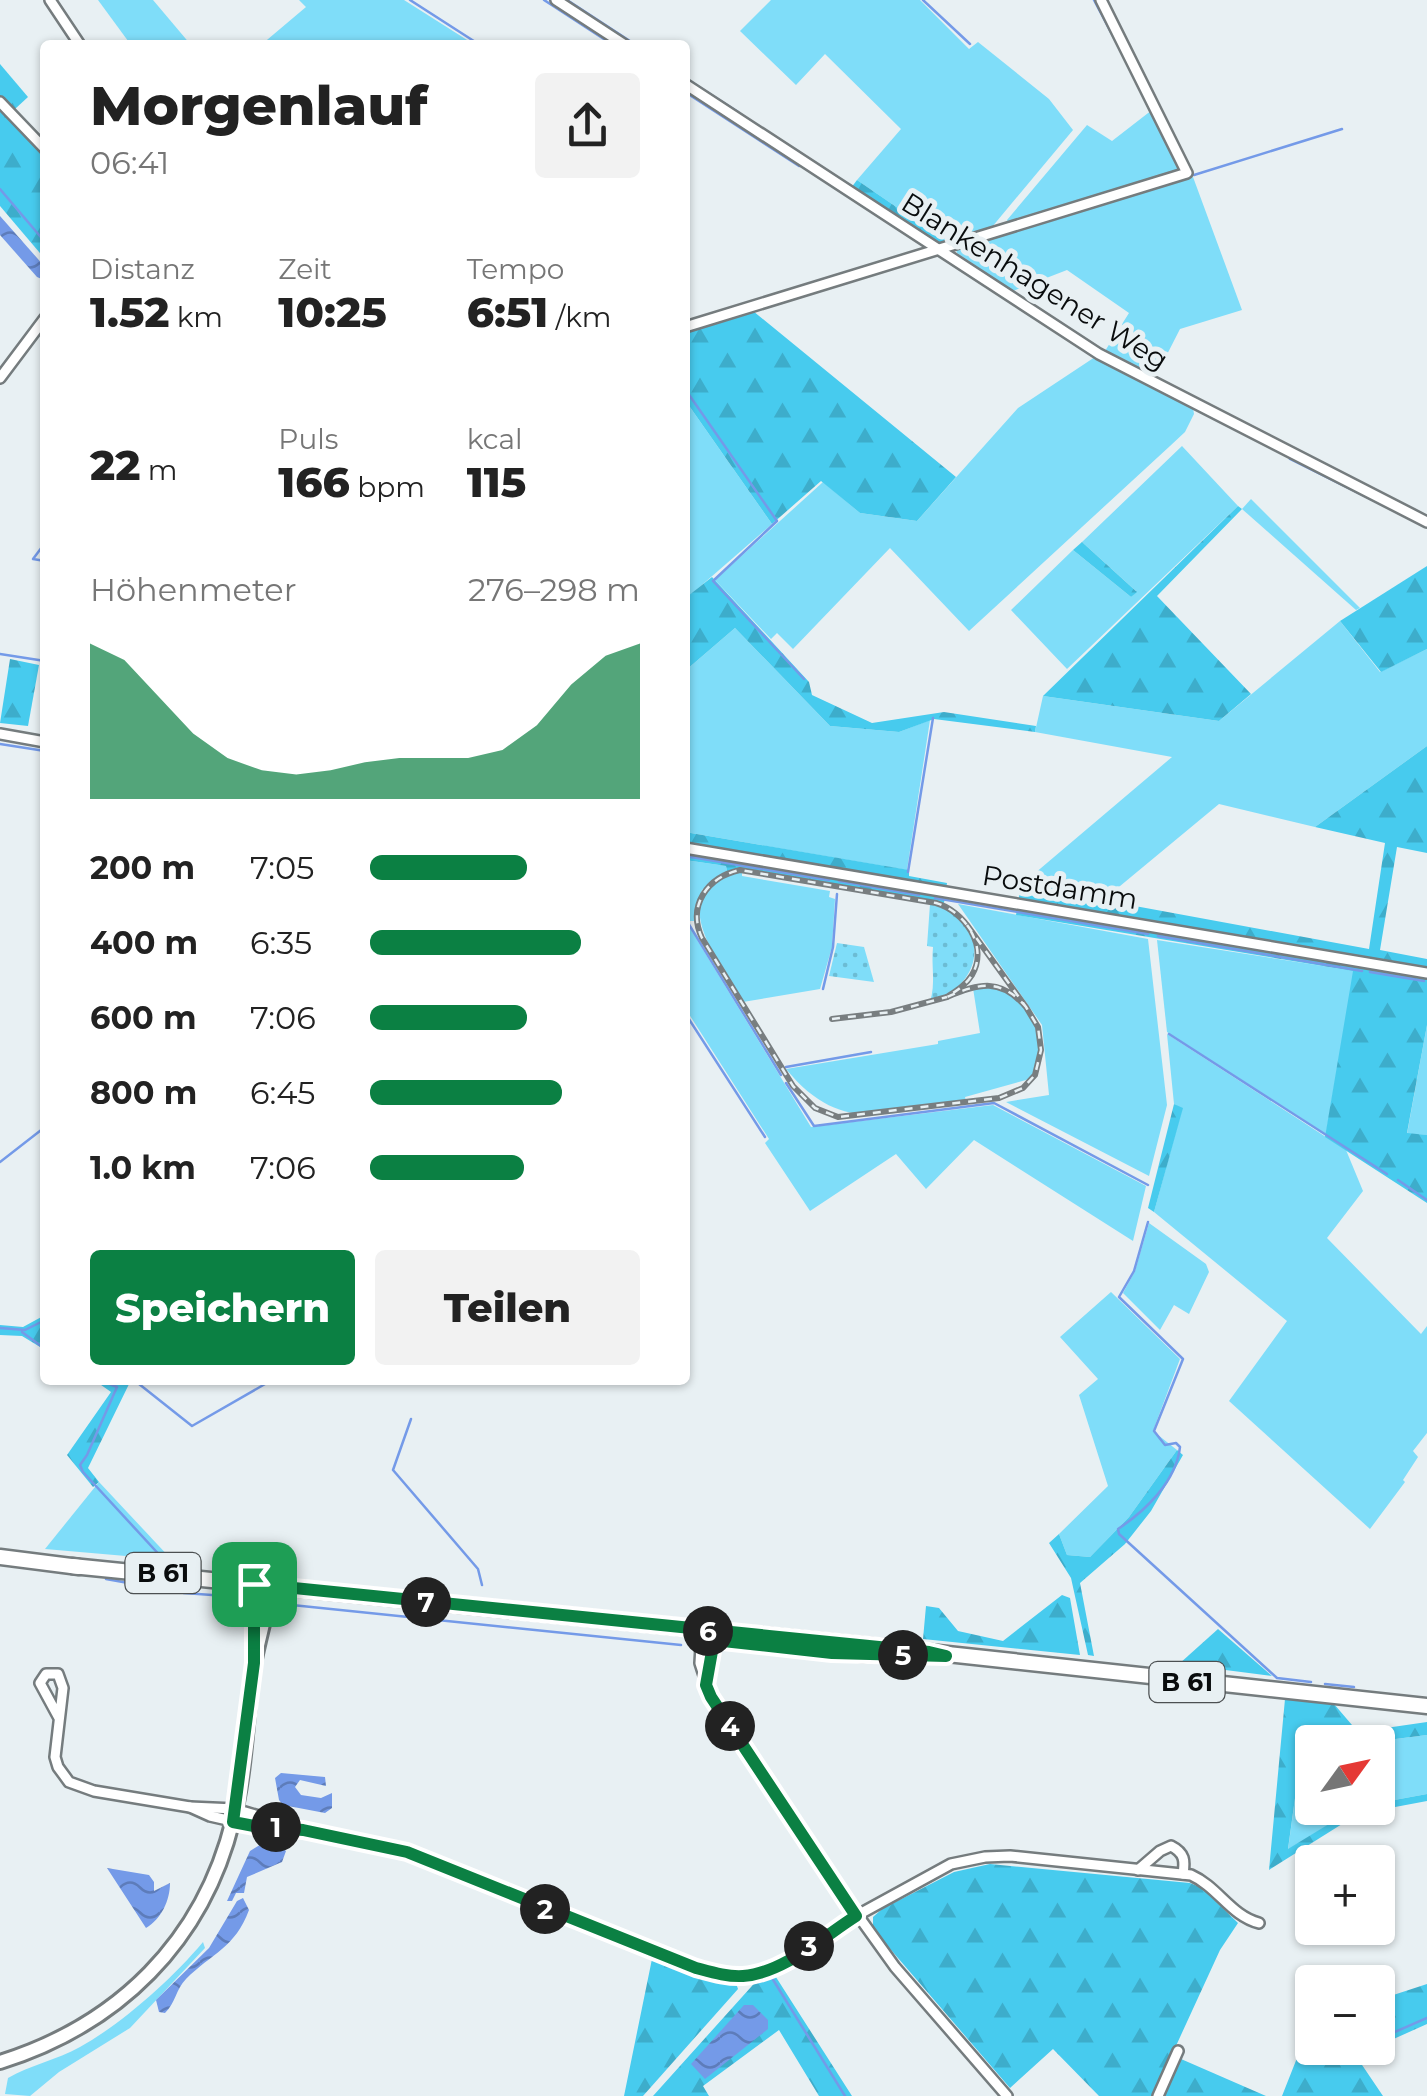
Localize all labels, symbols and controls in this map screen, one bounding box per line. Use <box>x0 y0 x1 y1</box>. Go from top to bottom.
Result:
text: Morgenlauf <box>90 72 428 139</box>
button: share <box>535 73 640 178</box>
text: 06:41 <box>90 143 169 182</box>
street label: Blankenhagener Weg <box>896 185 1174 377</box>
text: Distanz <box>90 252 195 286</box>
text: Zeit <box>278 252 332 286</box>
text: Tempo <box>467 252 564 286</box>
text: 1.52 <box>90 286 169 338</box>
text: 10:25 <box>278 286 387 338</box>
text: 6:51 <box>467 286 548 338</box>
text: km <box>169 300 223 334</box>
text: /km <box>548 300 611 334</box>
text: Puls <box>278 422 338 456</box>
text: kcal <box>467 422 523 456</box>
text: 22 <box>90 439 140 491</box>
text: m <box>140 453 177 487</box>
text: 166 <box>278 456 350 508</box>
text: 115 <box>467 456 526 508</box>
text: bpm <box>350 470 425 504</box>
text: Höhenmeter <box>90 570 297 609</box>
text: 276–298 m <box>468 570 640 609</box>
text: 200 m <box>90 848 195 887</box>
text: 7:05 <box>250 848 314 887</box>
street label: Postdamm <box>980 858 1140 916</box>
text: 400 m <box>90 923 198 962</box>
text: 6:35 <box>250 923 312 962</box>
text: 600 m <box>90 998 196 1037</box>
text: 7:06 <box>250 998 316 1037</box>
text: 800 m <box>90 1073 197 1112</box>
text: 6:45 <box>250 1073 315 1112</box>
text: 1.0 km <box>90 1148 196 1187</box>
text: 7:06 <box>250 1148 316 1187</box>
button: Speichern <box>90 1250 355 1365</box>
button: Teilen <box>375 1250 640 1365</box>
pin <box>212 1542 297 1627</box>
road number: B 61 <box>126 1553 200 1593</box>
icon: arrive <box>227 1557 282 1612</box>
pin: 7 <box>401 1577 451 1627</box>
text: 7 <box>417 1585 435 1619</box>
pin: 6 <box>683 1606 733 1656</box>
text: 6 <box>699 1614 717 1648</box>
pin: 5 <box>878 1630 928 1680</box>
text: 5 <box>895 1638 911 1672</box>
road number: B 61 <box>1150 1662 1224 1702</box>
pin: 4 <box>705 1701 755 1751</box>
text: 4 <box>720 1709 740 1743</box>
north arrow <box>1295 1725 1395 1825</box>
map controls <box>1295 1725 1395 2065</box>
pin: 1 <box>251 1802 301 1852</box>
text: 1 <box>271 1810 281 1844</box>
button: + <box>1295 1845 1395 1945</box>
pin: 2 <box>520 1884 570 1934</box>
text: 2 <box>537 1892 553 1926</box>
pin: 3 <box>784 1921 834 1971</box>
text: 3 <box>801 1929 817 1963</box>
button: − <box>1295 1965 1395 2065</box>

